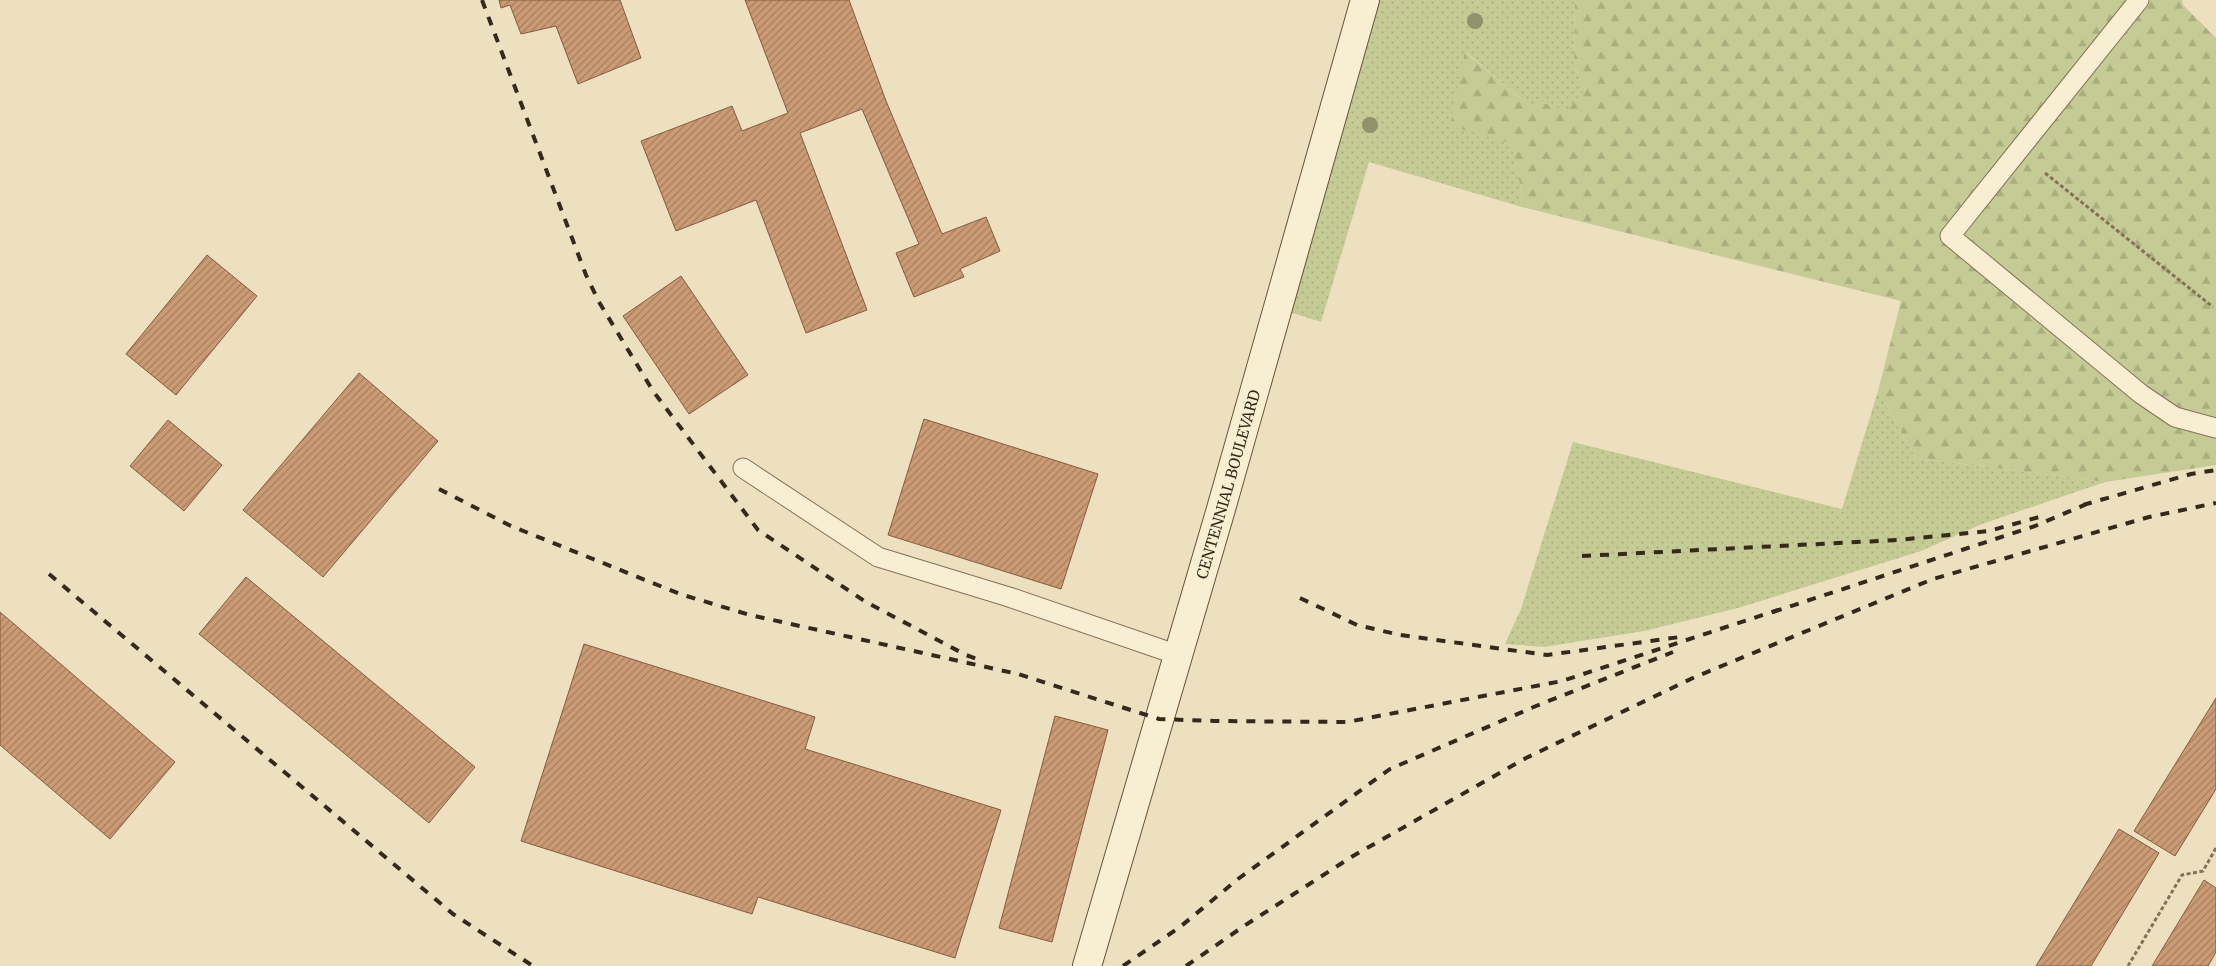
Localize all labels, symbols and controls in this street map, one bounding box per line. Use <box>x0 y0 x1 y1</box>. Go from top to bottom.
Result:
street label: CENTENNIAL BOULEVARD <box>1192 387 1264 581</box>

